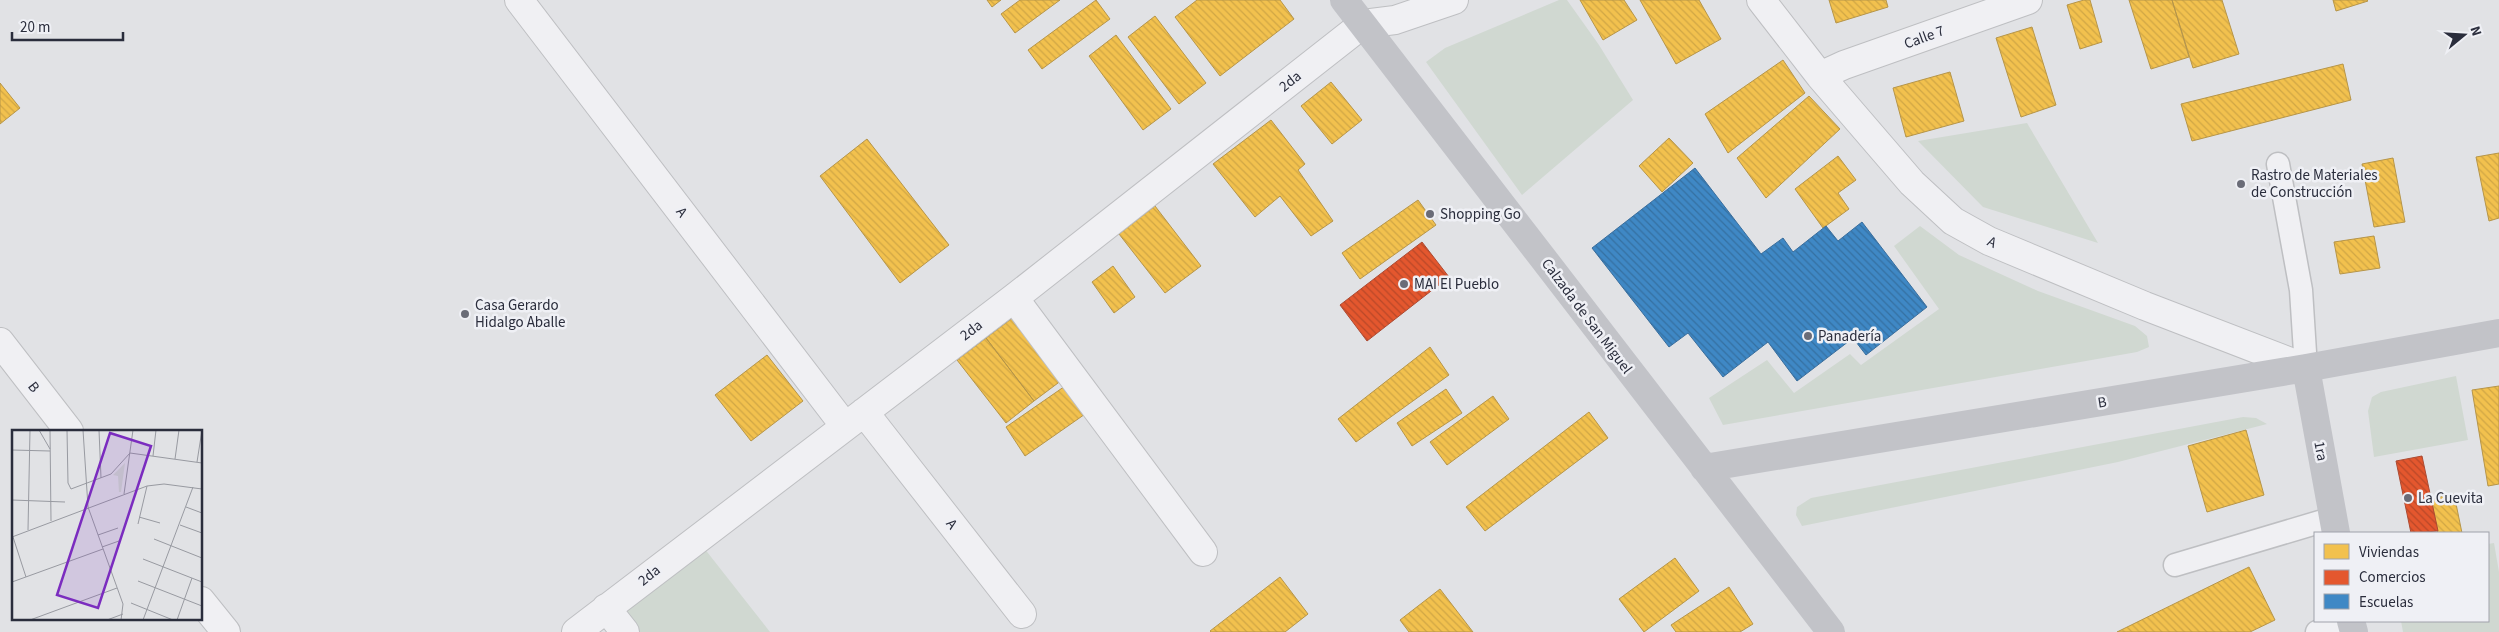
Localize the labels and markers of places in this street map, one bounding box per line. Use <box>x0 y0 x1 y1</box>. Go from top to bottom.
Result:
place label: Rastro de Materiales de Construcción <box>2251 165 2378 203</box>
marker: Rastro de Materiales de Construcción <box>2235 178 2247 190</box>
place label: Shopping Go <box>1440 204 1521 225</box>
marker: Shopping Go <box>1424 208 1436 220</box>
place label: MAI El Pueblo <box>1414 274 1499 295</box>
marker: MAI El Pueblo <box>1398 278 1410 290</box>
place label: Casa Gerardo Hidalgo Aballe <box>475 295 566 333</box>
marker: Casa Gerardo Hidalgo Aballe <box>459 308 471 320</box>
place label: Panadería <box>1818 326 1881 347</box>
marker: Panadería <box>1802 330 1814 342</box>
place label: La Cuevita <box>2418 488 2483 509</box>
marker: La Cuevita <box>2402 492 2414 504</box>

